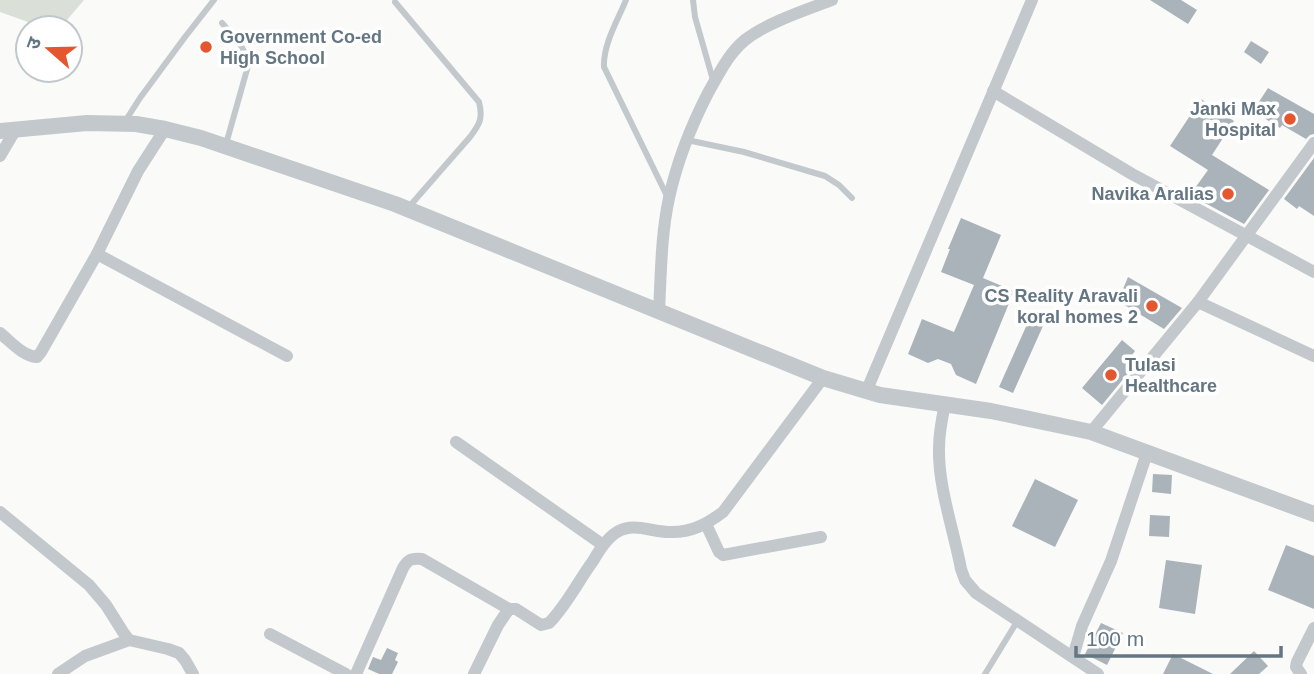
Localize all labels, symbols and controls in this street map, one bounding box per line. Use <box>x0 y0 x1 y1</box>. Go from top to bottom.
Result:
north arrow <box>14 14 84 84</box>
place label: Government Co-ed High School <box>220 27 382 68</box>
text: उ <box>22 34 46 52</box>
marker: Government Co-ed High School <box>198 39 214 55</box>
place label: Janki Max Hospital <box>1190 99 1276 140</box>
marker: Janki Max Hospital <box>1282 111 1298 127</box>
place label: Navika Aralias <box>1092 184 1214 204</box>
marker: Navika Aralias <box>1220 186 1236 202</box>
place label: CS Reality Aravali koral homes 2 <box>985 286 1138 327</box>
marker: CS Reality Aravali koral homes 2 <box>1144 298 1160 314</box>
place label: Tulasi Healthcare <box>1125 355 1217 396</box>
marker: Tulasi Healthcare <box>1103 367 1119 383</box>
scale bar <box>1076 614 1281 658</box>
text: 100 m <box>1086 627 1144 650</box>

